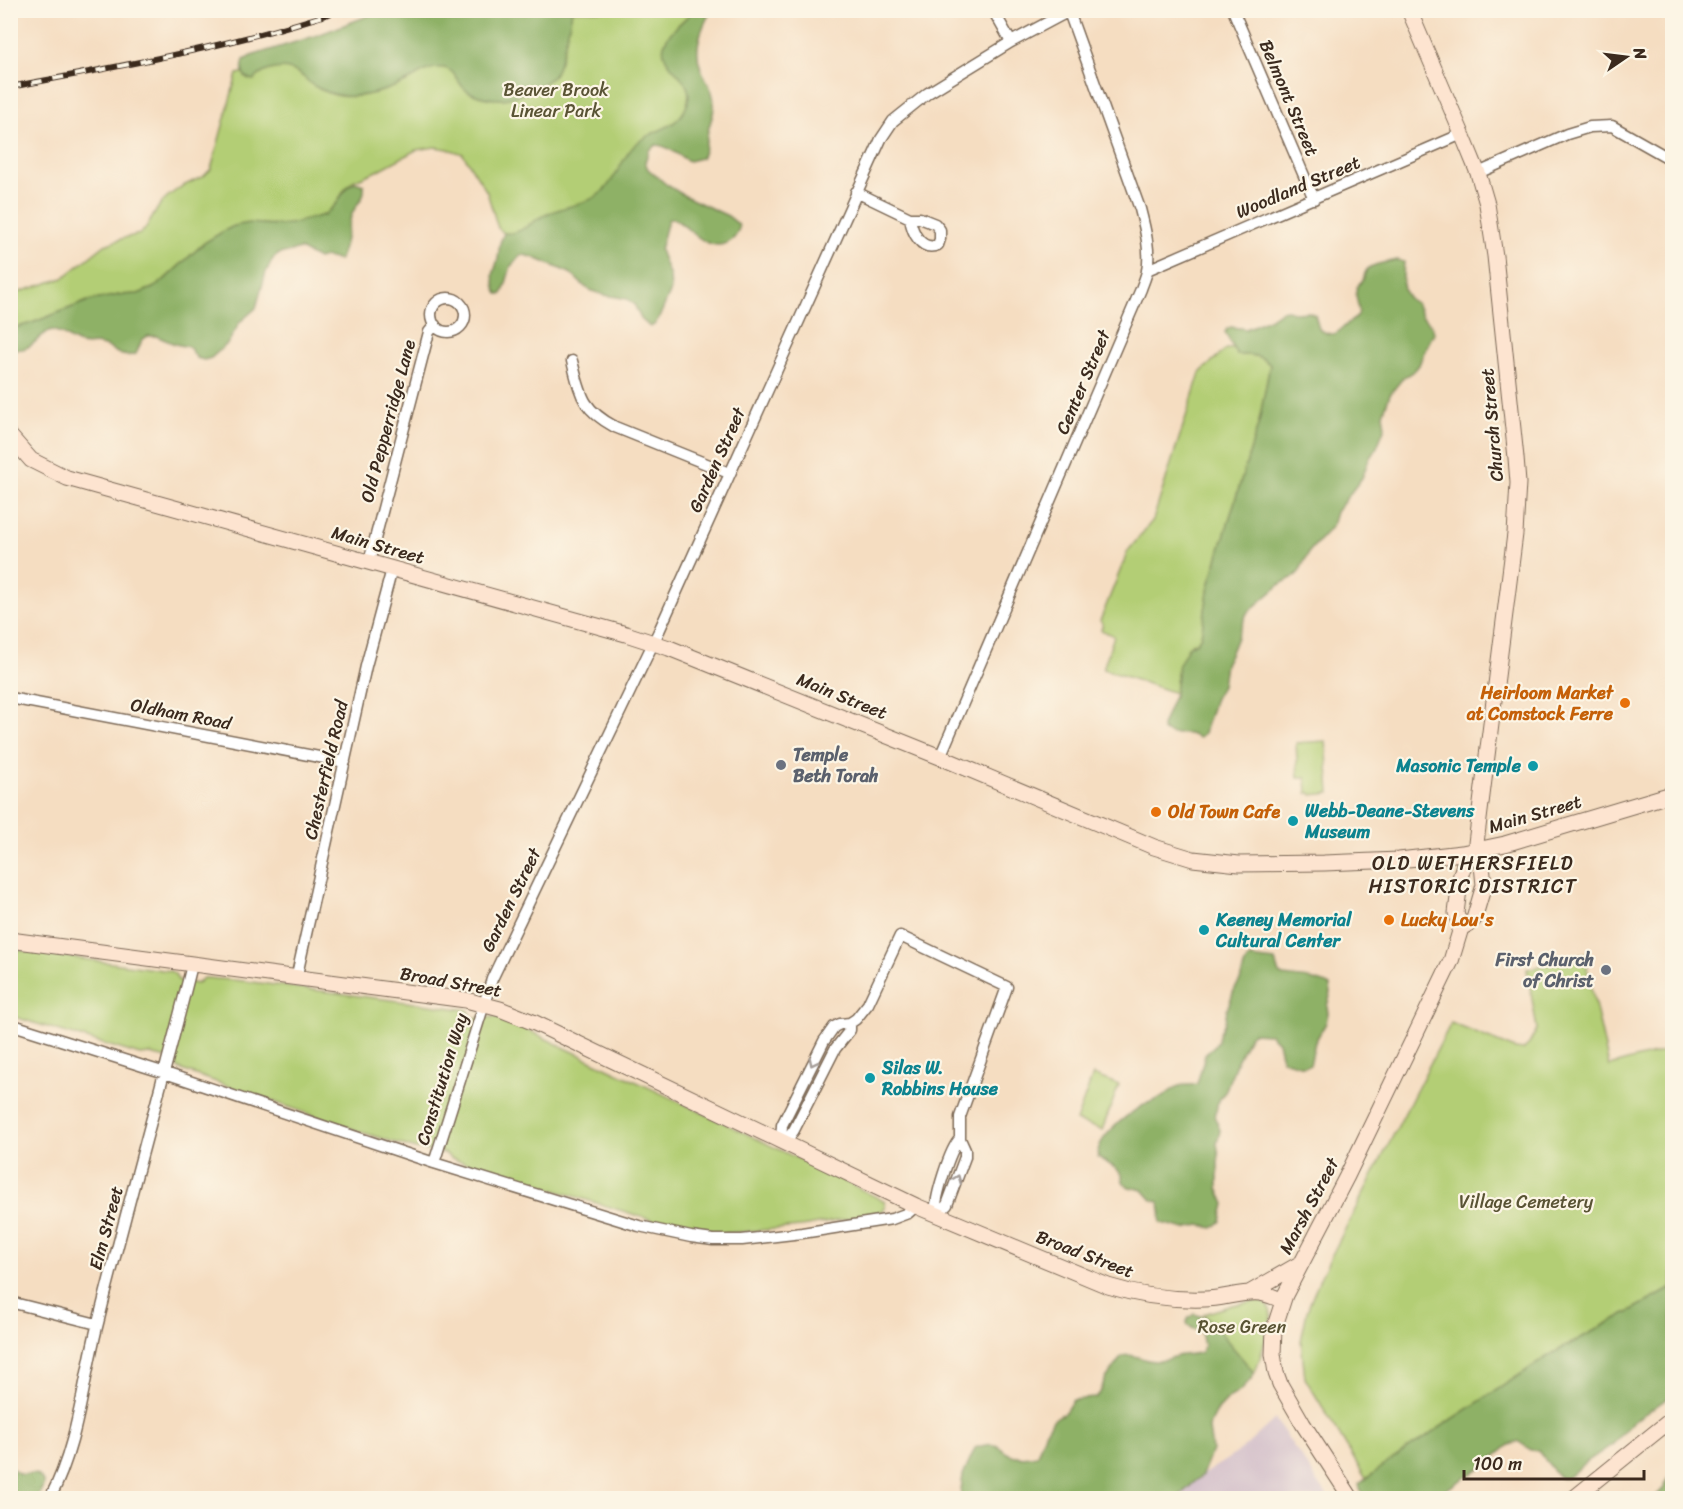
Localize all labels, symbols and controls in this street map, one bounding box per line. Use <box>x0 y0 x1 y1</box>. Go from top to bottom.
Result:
north arrow <box>1596 27 1656 87</box>
street label: Belmont Street <box>1250 35 1328 161</box>
text: N <box>1624 44 1656 63</box>
park label: Beaver Brook Linear Park <box>503 74 609 127</box>
street label: Woodland Street <box>1231 146 1365 228</box>
street label: Center Street <box>1047 324 1120 439</box>
street label: Old Pepperridge Lane <box>351 336 425 506</box>
street label: Church Street <box>1471 367 1513 483</box>
street label: Garden Street <box>679 401 755 518</box>
street label: Main Street <box>328 516 428 574</box>
street label: Main Street <box>792 663 892 729</box>
place label: Heirloom Market at Comstock Ferre <box>1466 677 1615 730</box>
street label: Oldham Road <box>128 689 236 740</box>
street label: Chesterfield Road <box>294 696 358 843</box>
marker: Heirloom Market at Comstock Ferre <box>1618 696 1632 710</box>
place label: Temple Beth Torah <box>793 739 879 792</box>
place label: Masonic Temple <box>1395 750 1522 782</box>
marker: Temple Beth Torah <box>774 758 788 772</box>
marker: Masonic Temple <box>1526 759 1540 773</box>
street label: Main Street <box>1485 785 1585 843</box>
place label: Webb-Deane-Stevens Museum <box>1304 795 1475 848</box>
place label: Old Town Cafe <box>1168 796 1280 828</box>
marker: Old Town Cafe <box>1149 805 1163 819</box>
marker: Webb-Deane-Stevens Museum <box>1286 814 1300 828</box>
street label: Garden Street <box>472 842 550 958</box>
district label: OLD WETHERSFIELD HISTORIC DISTRICT <box>1368 846 1578 904</box>
place label: Keeney Memorial Cultural Center <box>1215 904 1352 957</box>
place label: Lucky Lou's <box>1401 904 1494 936</box>
marker: Lucky Lou's <box>1382 913 1396 927</box>
marker: Keeney Memorial Cultural Center <box>1197 923 1211 937</box>
place label: First Church of Christ <box>1495 944 1595 997</box>
street label: Broad Street <box>398 957 505 1007</box>
marker: First Church of Christ <box>1599 963 1613 977</box>
street label: Constitution Way <box>407 1008 477 1149</box>
place label: Silas W. Robbins House <box>881 1052 999 1105</box>
one-way arrow <box>809 1056 820 1067</box>
marker: Silas W. Robbins House <box>863 1071 877 1085</box>
street label: Marsh Street <box>1270 1151 1348 1260</box>
one-way arrow <box>949 1174 962 1185</box>
street label: Elm Street <box>79 1182 133 1274</box>
park label: Village Cemetery <box>1459 1186 1594 1218</box>
street label: Broad Street <box>1031 1221 1139 1287</box>
park label: Rose Green <box>1198 1311 1287 1343</box>
scale bar <box>1464 1443 1644 1481</box>
text: 100 m <box>1473 1448 1522 1480</box>

